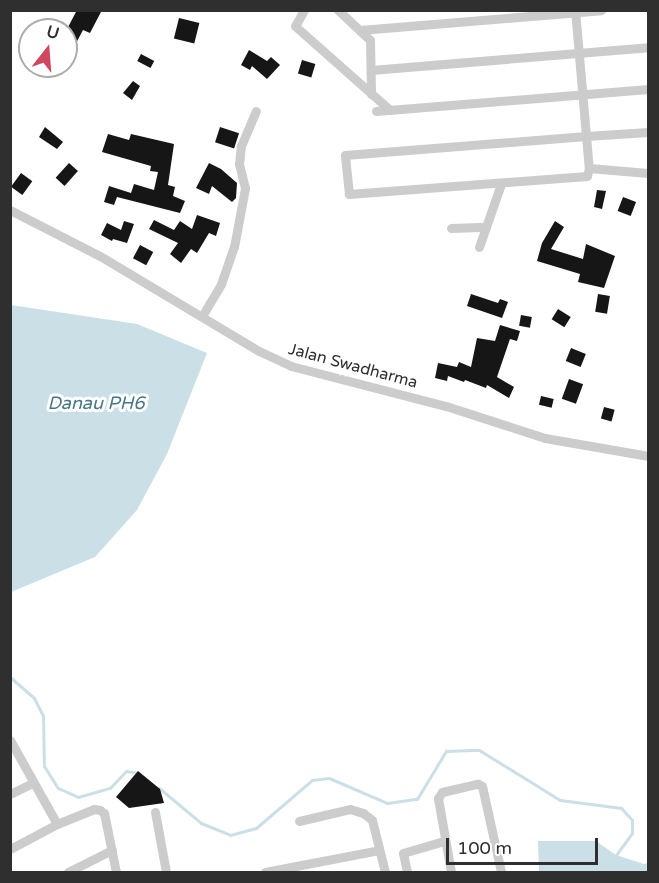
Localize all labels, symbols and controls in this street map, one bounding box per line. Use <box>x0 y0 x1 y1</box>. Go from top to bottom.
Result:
north arrow <box>18 18 78 78</box>
text: U <box>44 21 61 44</box>
street label: Jalan Swadharma <box>286 340 420 392</box>
water label: Danau PH6 <box>47 392 145 414</box>
scale bar <box>449 826 600 864</box>
text: 100 m <box>457 837 512 859</box>

